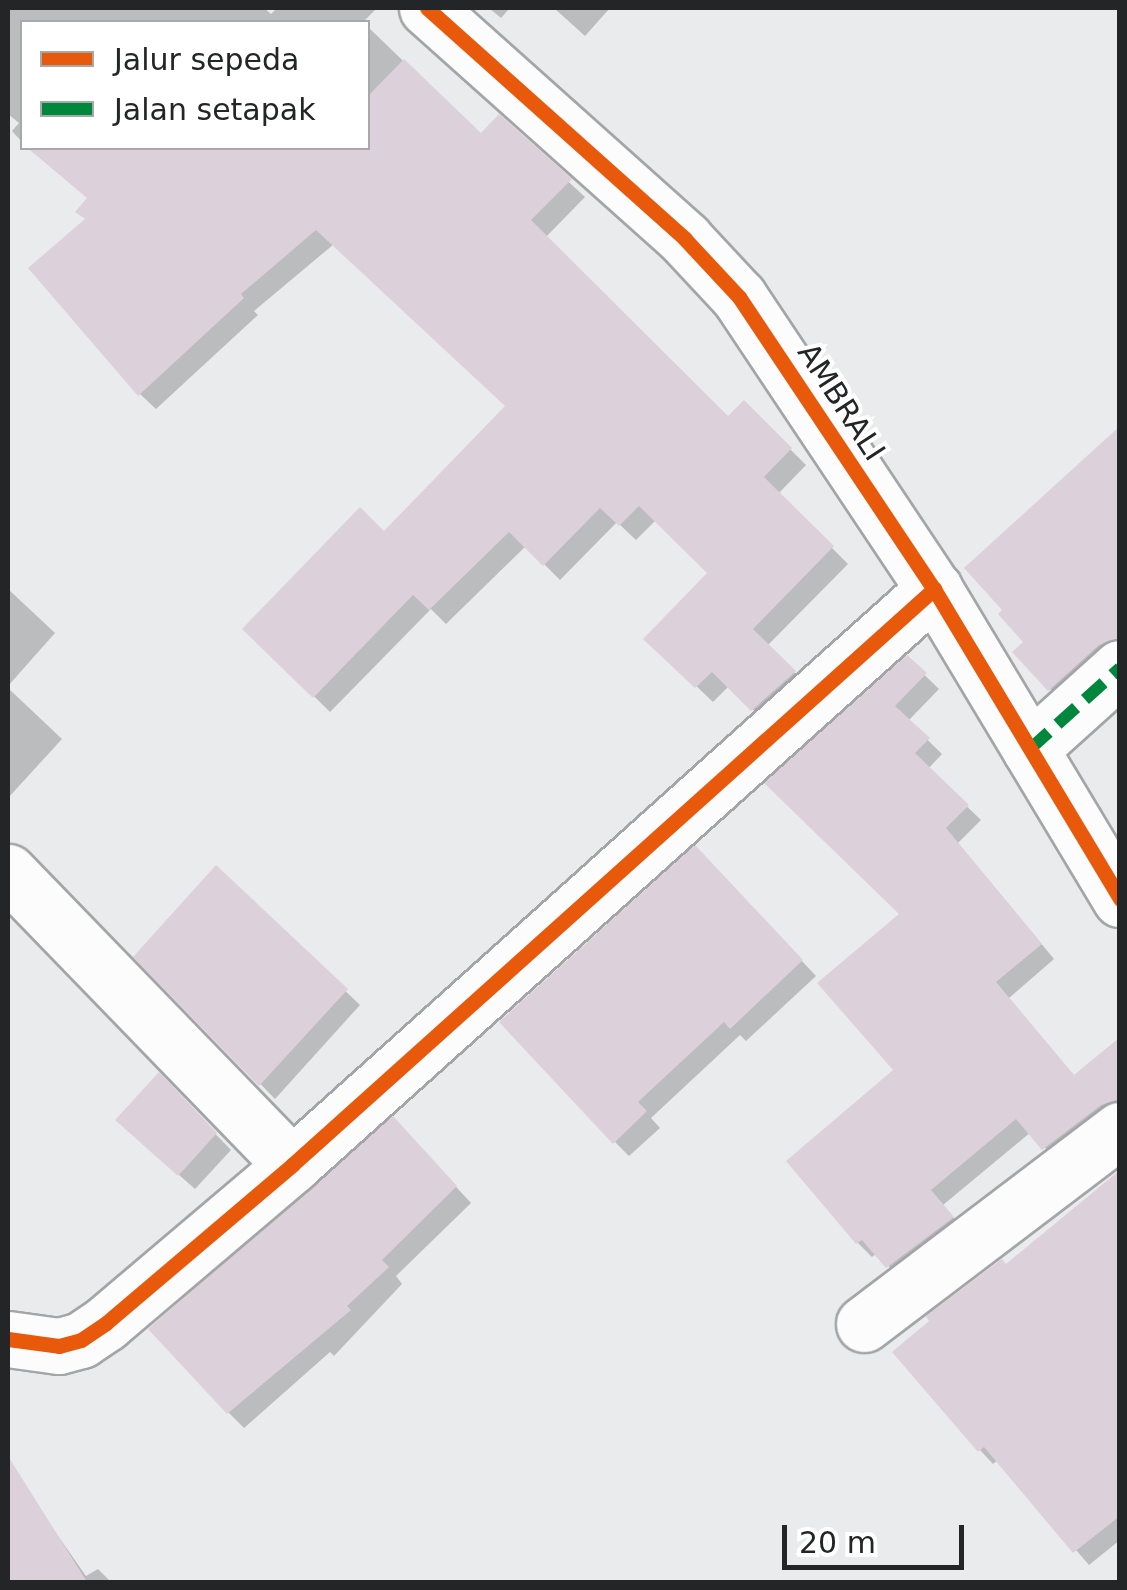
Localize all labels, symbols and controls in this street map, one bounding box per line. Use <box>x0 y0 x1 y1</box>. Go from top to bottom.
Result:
legend <box>20 20 370 150</box>
text: Jalur sepeda <box>114 42 299 77</box>
text: Jalan setapak <box>114 92 316 127</box>
street label: AMBRALI <box>790 337 892 467</box>
scale bar <box>787 1505 970 1567</box>
text: 20 m <box>799 1525 876 1560</box>

